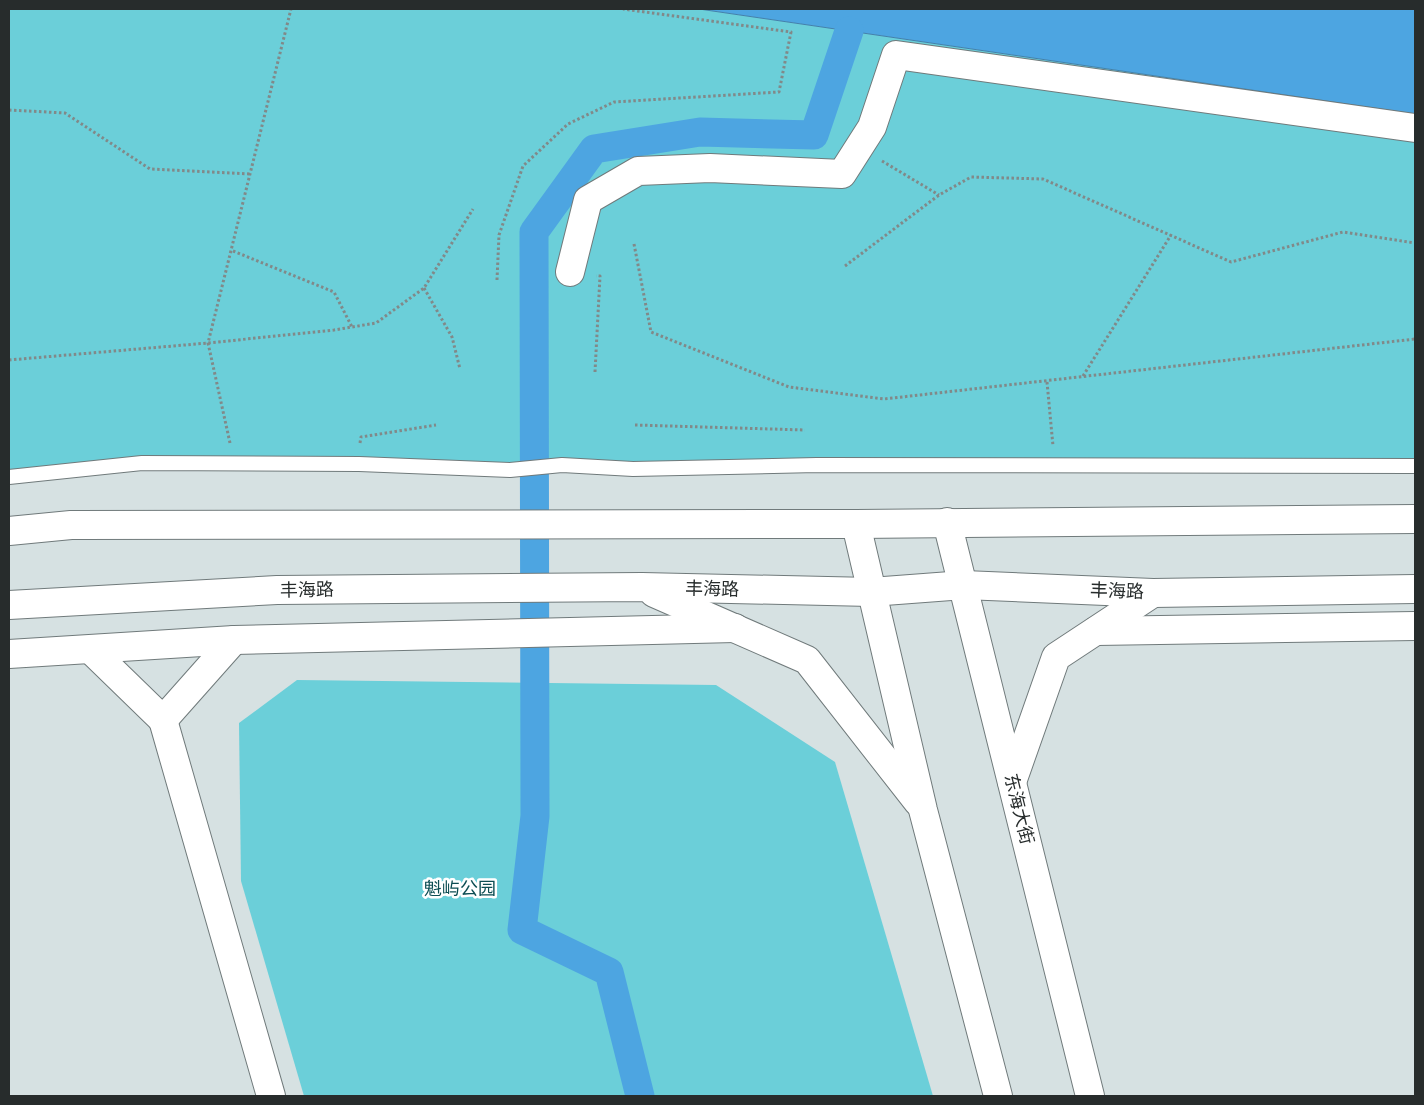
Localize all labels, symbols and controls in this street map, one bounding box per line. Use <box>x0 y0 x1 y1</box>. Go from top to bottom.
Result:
street label: 丰海路 <box>685 578 739 600</box>
street label: 丰海路 <box>280 579 334 601</box>
street label: 丰海路 <box>1090 579 1144 603</box>
street label: 东海大街 <box>1000 771 1038 847</box>
park label: 魁屿公园 <box>424 878 496 900</box>

